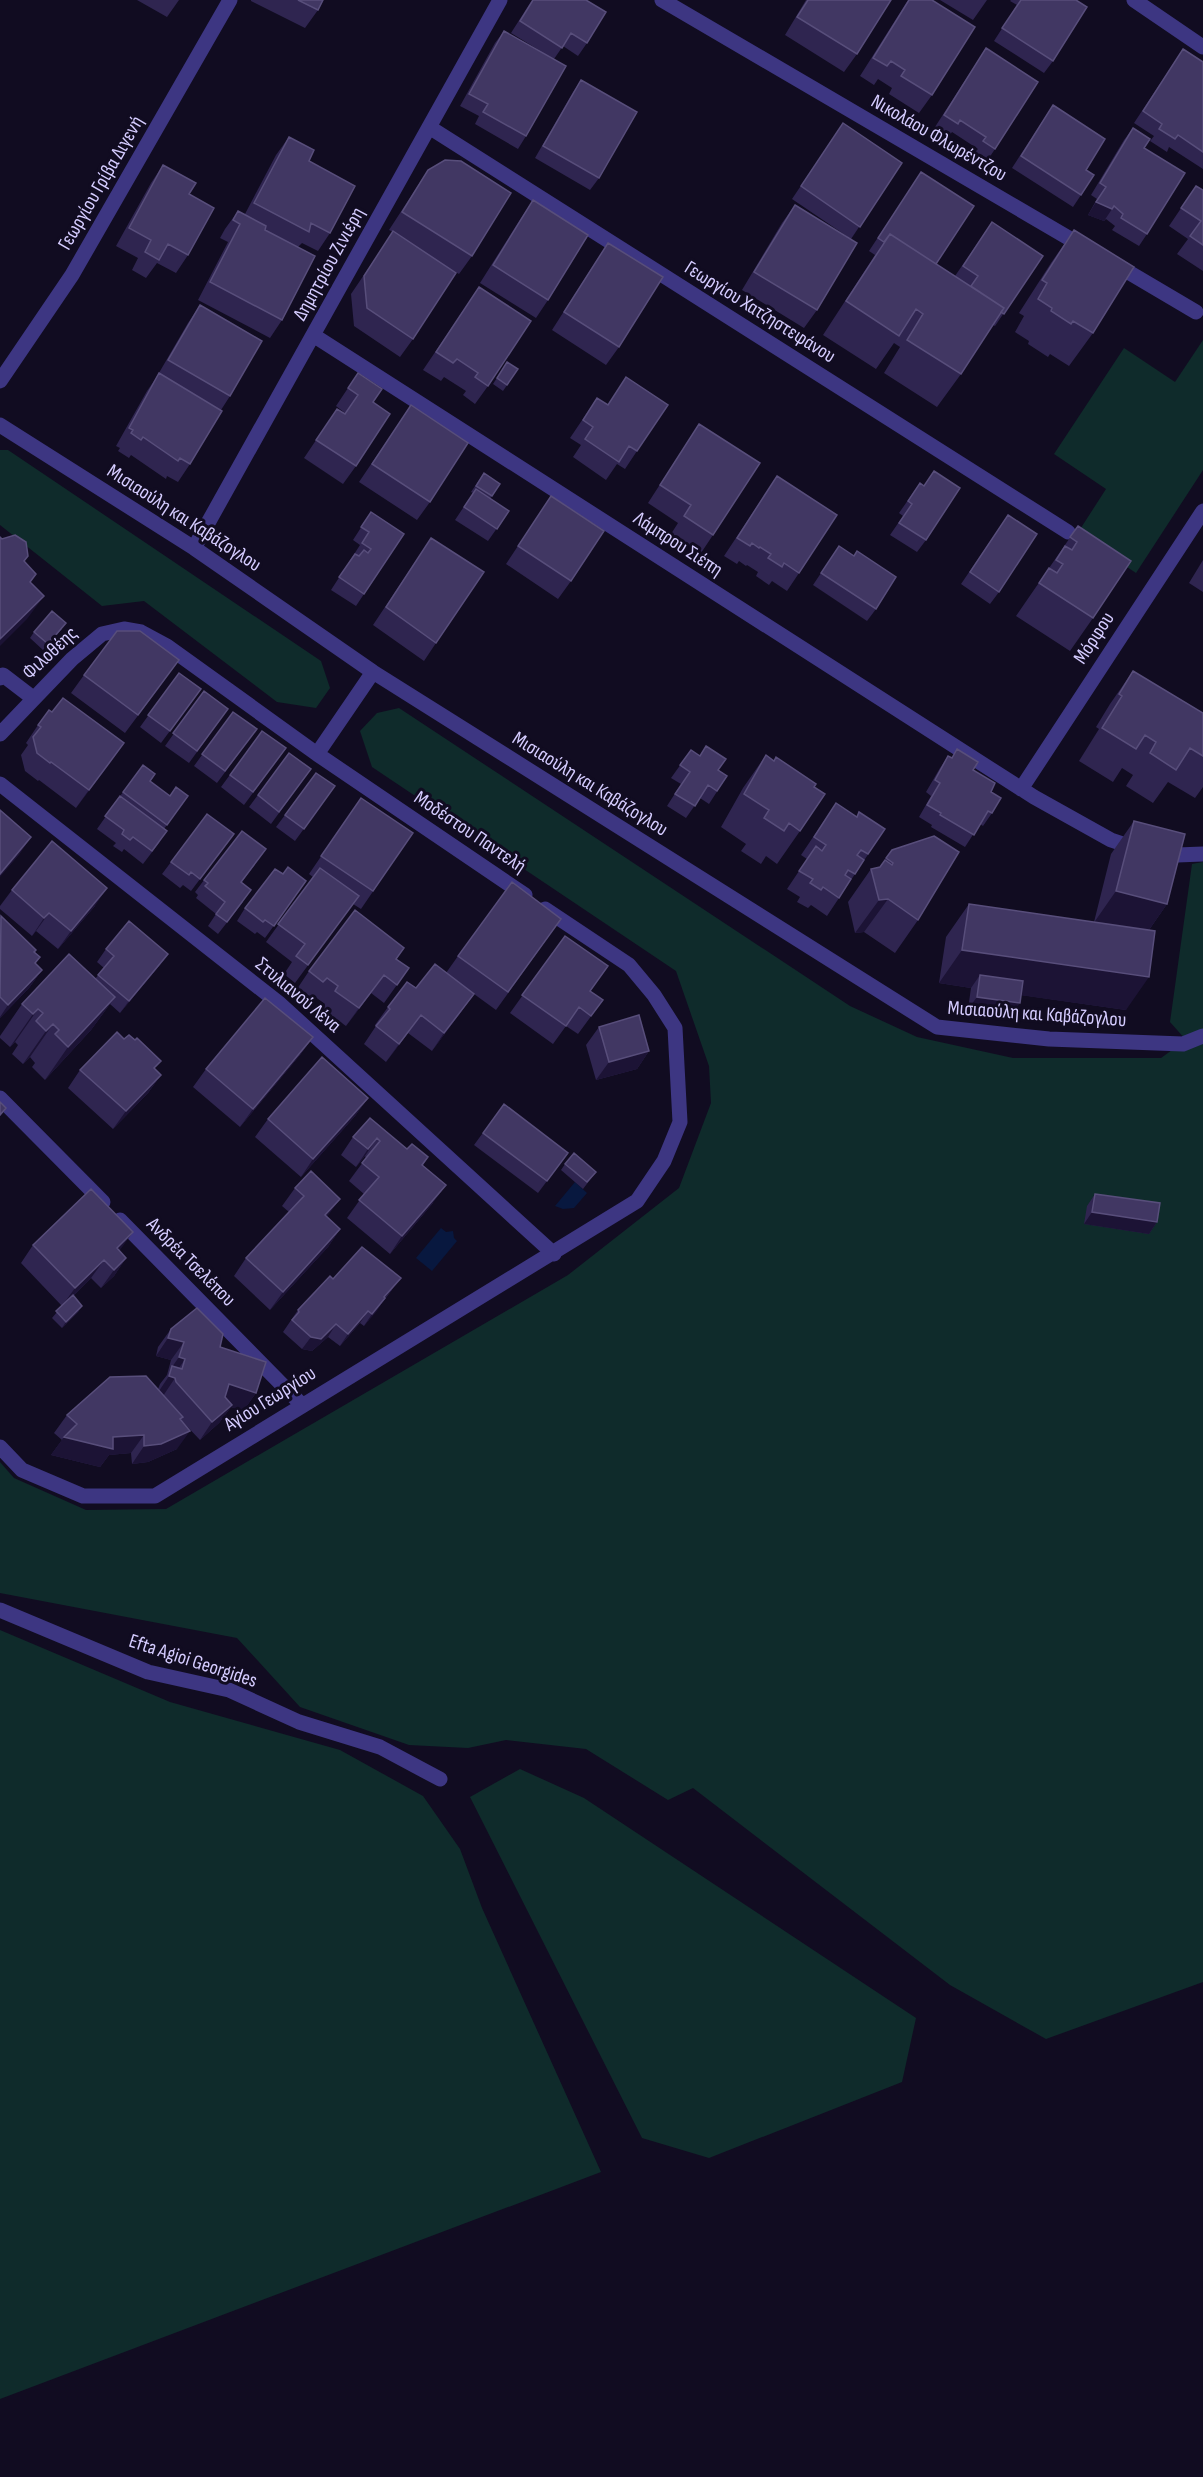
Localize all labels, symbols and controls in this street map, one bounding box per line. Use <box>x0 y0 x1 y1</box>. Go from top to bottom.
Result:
street label: Νικολάου Φλωρέντζου <box>867 89 1011 187</box>
street label: Γεωργίου Γρίβα Διγενή <box>53 112 149 254</box>
street label: Δημητρίου Ζινιέρη <box>288 203 370 325</box>
street label: Γεωργίου Χατζηστεφάνου <box>680 256 840 368</box>
street label: Μισιαούλη και Καβάζογλου <box>102 459 266 577</box>
street label: Λάμπρου Σιέπη <box>628 506 727 582</box>
street label: Μόρφου <box>1068 608 1120 668</box>
street label: Φιλοθέης <box>17 621 83 685</box>
street label: Μισιαούλη και Καβάζογλου <box>508 726 672 842</box>
street label: Μοδέστου Παντελή <box>409 786 531 878</box>
street label: Στυλιανού Λένα <box>250 952 346 1038</box>
street label: Μισιαούλη και Καβάζογλου <box>947 996 1127 1032</box>
street label: Ανδρέα Τσελέπου <box>141 1212 240 1311</box>
street label: Αγίου Γεωργίου <box>219 1361 320 1437</box>
street label: Efta Agioi Georgides <box>126 1629 260 1693</box>

